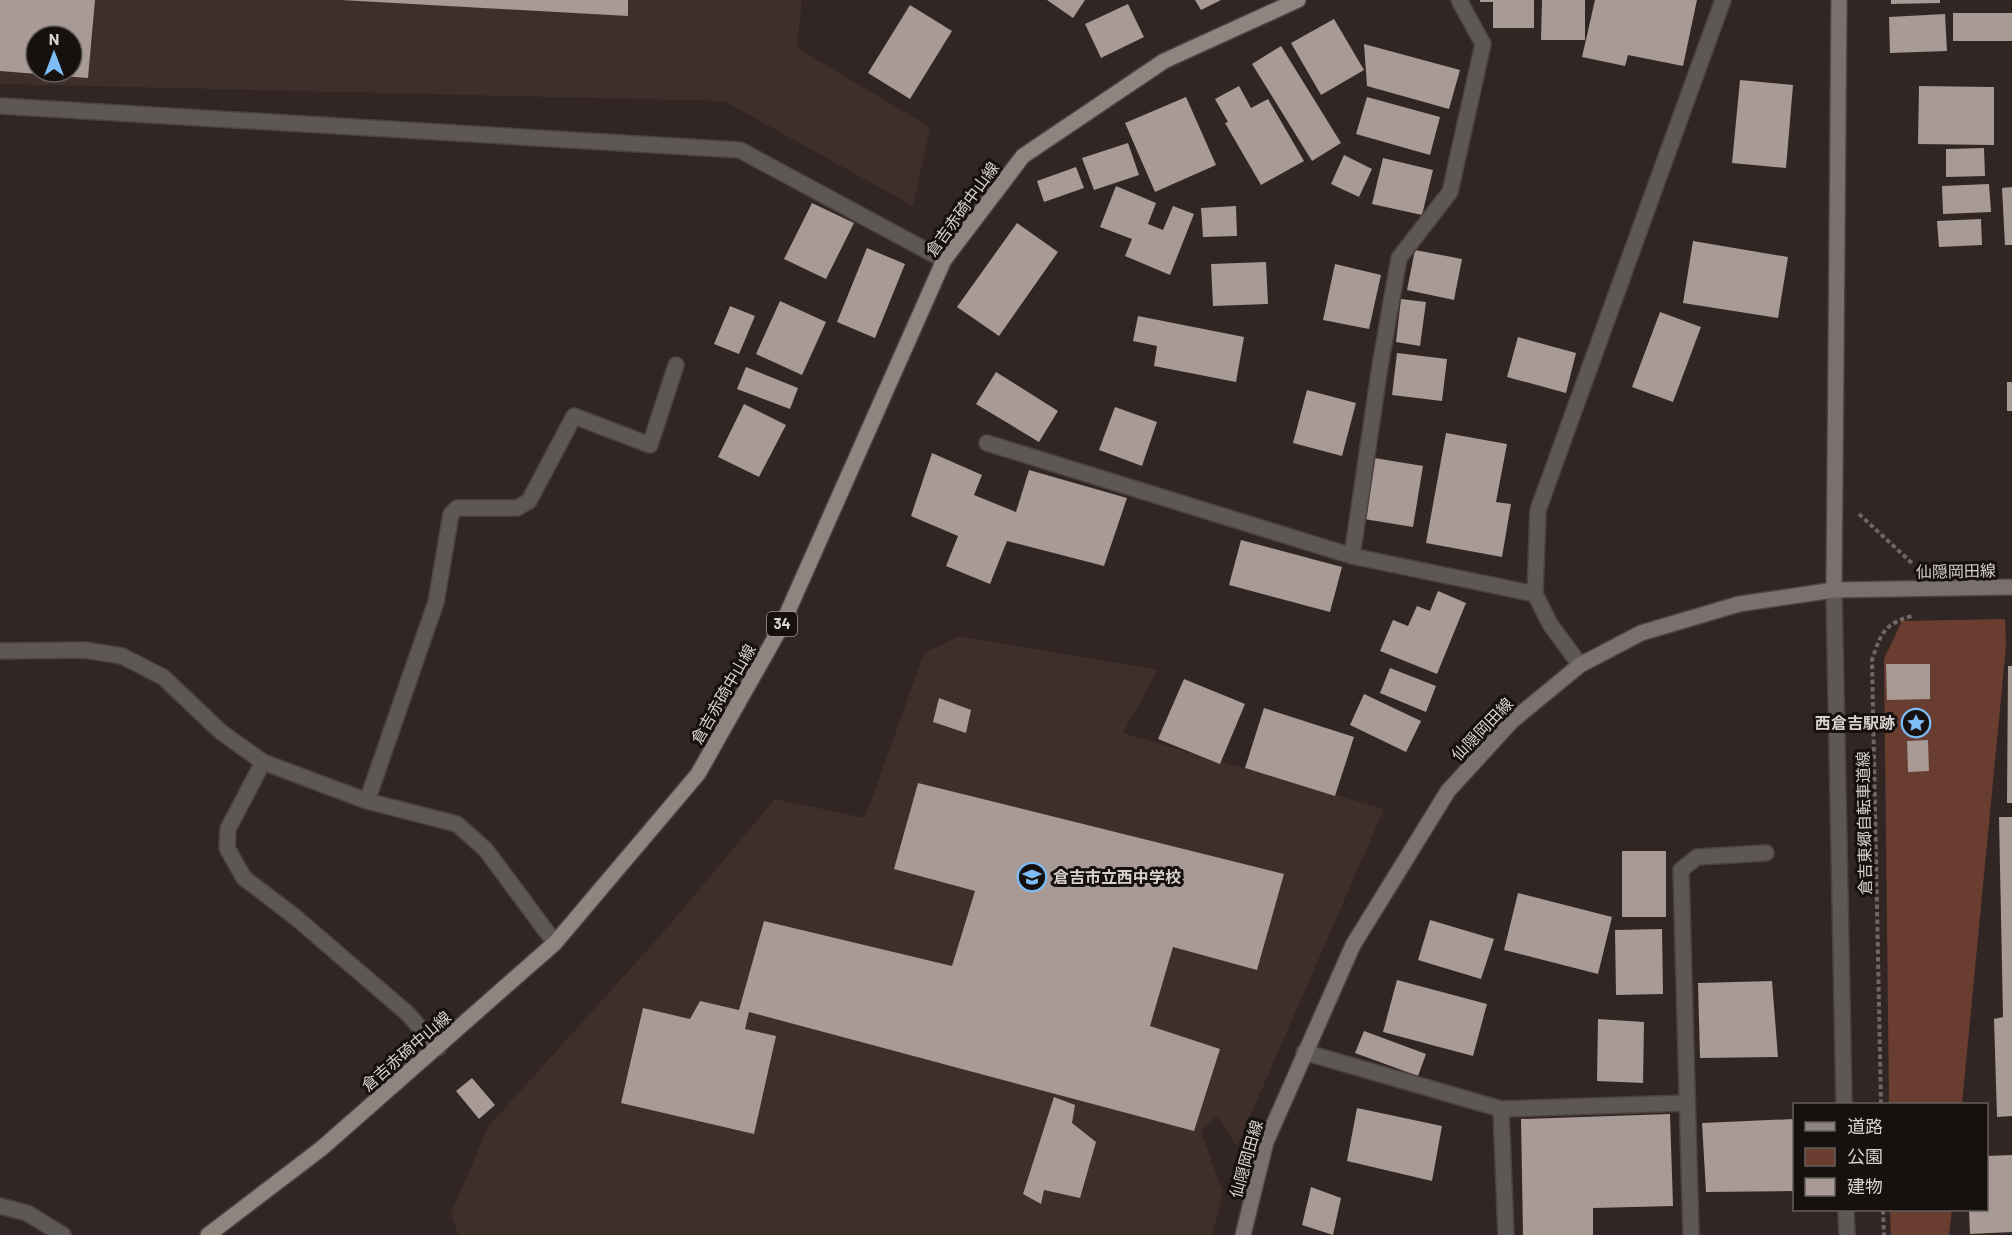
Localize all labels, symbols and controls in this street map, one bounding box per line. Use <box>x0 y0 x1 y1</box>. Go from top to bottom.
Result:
north arrow <box>24 24 84 84</box>
text: N <box>49 29 59 48</box>
street label: 倉吉赤碕中山線 <box>921 158 1002 260</box>
street label: 仙隠岡田線 <box>1916 560 1996 581</box>
road number: 34 <box>767 612 797 636</box>
street label: 倉吉赤碕中山線 <box>686 640 759 747</box>
street label: 仙隠岡田線 <box>1447 693 1516 764</box>
place icon: 西倉吉駅跡 <box>1900 707 1932 739</box>
place label: 西倉吉駅跡 <box>1815 713 1895 732</box>
street label: 倉吉東郷自転車道線 <box>1853 751 1874 895</box>
school or university icon: 倉吉市立西中学校 <box>1016 861 1048 893</box>
place label: 倉吉市立西中学校 <box>1053 867 1181 886</box>
street label: 倉吉赤碕中山線 <box>357 1007 454 1095</box>
legend <box>1793 1103 1988 1211</box>
text: 道路 <box>1847 1115 1883 1137</box>
street label: 仙隠岡田線 <box>1225 1118 1266 1200</box>
text: 公園 <box>1847 1145 1883 1167</box>
text: 建物 <box>1847 1175 1883 1197</box>

